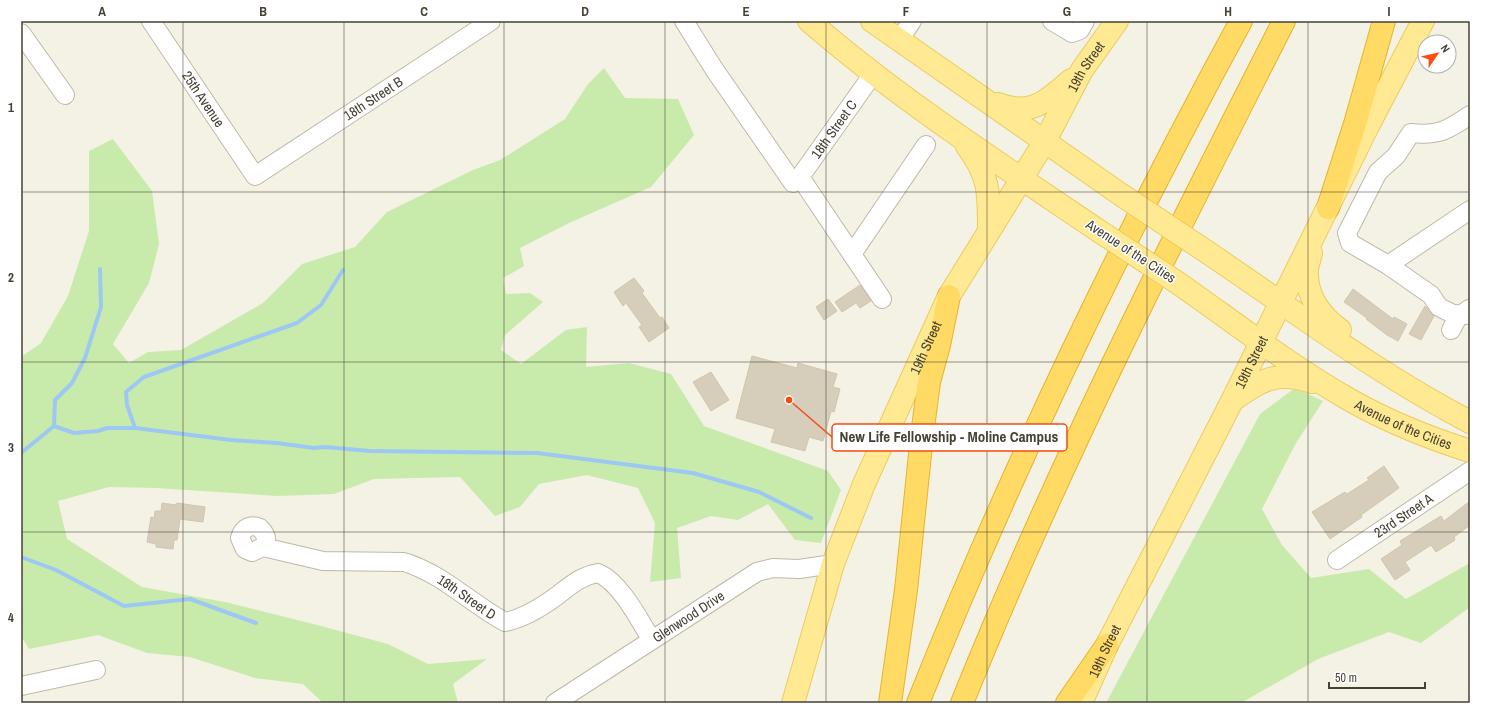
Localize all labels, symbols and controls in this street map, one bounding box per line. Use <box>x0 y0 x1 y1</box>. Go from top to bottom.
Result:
text: A <box>98 3 106 20</box>
text: B <box>259 3 267 20</box>
text: C <box>420 3 428 20</box>
text: D <box>581 3 589 20</box>
text: E <box>742 3 750 20</box>
text: F <box>903 3 910 20</box>
text: G <box>1063 3 1071 20</box>
text: H <box>1224 3 1232 20</box>
text: I <box>1388 3 1391 20</box>
north arrow <box>1417 34 1457 74</box>
street label: 19th Street <box>1063 38 1108 95</box>
text: N <box>1438 42 1453 55</box>
street label: 25th Avenue <box>178 68 229 131</box>
street label: 18th Street B <box>340 72 406 124</box>
street label: 18th Street C <box>807 96 861 162</box>
text: 1 <box>8 99 14 116</box>
street label: Avenue of the Cities <box>1082 215 1180 287</box>
text: 2 <box>8 269 14 286</box>
street label: 19th Street <box>906 318 945 377</box>
street label: 19th Street <box>1231 333 1272 391</box>
street label: Avenue of the Cities <box>1351 395 1455 453</box>
callout: New Life Fellowship - Moline Campus <box>832 424 1067 451</box>
text: New Life Fellowship - Moline Campus <box>840 426 1059 447</box>
text: 3 <box>8 439 14 456</box>
street label: 23rd Street A <box>1371 489 1437 542</box>
street label: 18th Street D <box>434 570 500 624</box>
street label: Glenwood Drive <box>649 587 728 646</box>
text: 4 <box>8 609 14 626</box>
street label: 19th Street <box>1085 622 1125 680</box>
scale bar <box>1329 664 1425 690</box>
text: 50 m <box>1335 670 1357 686</box>

